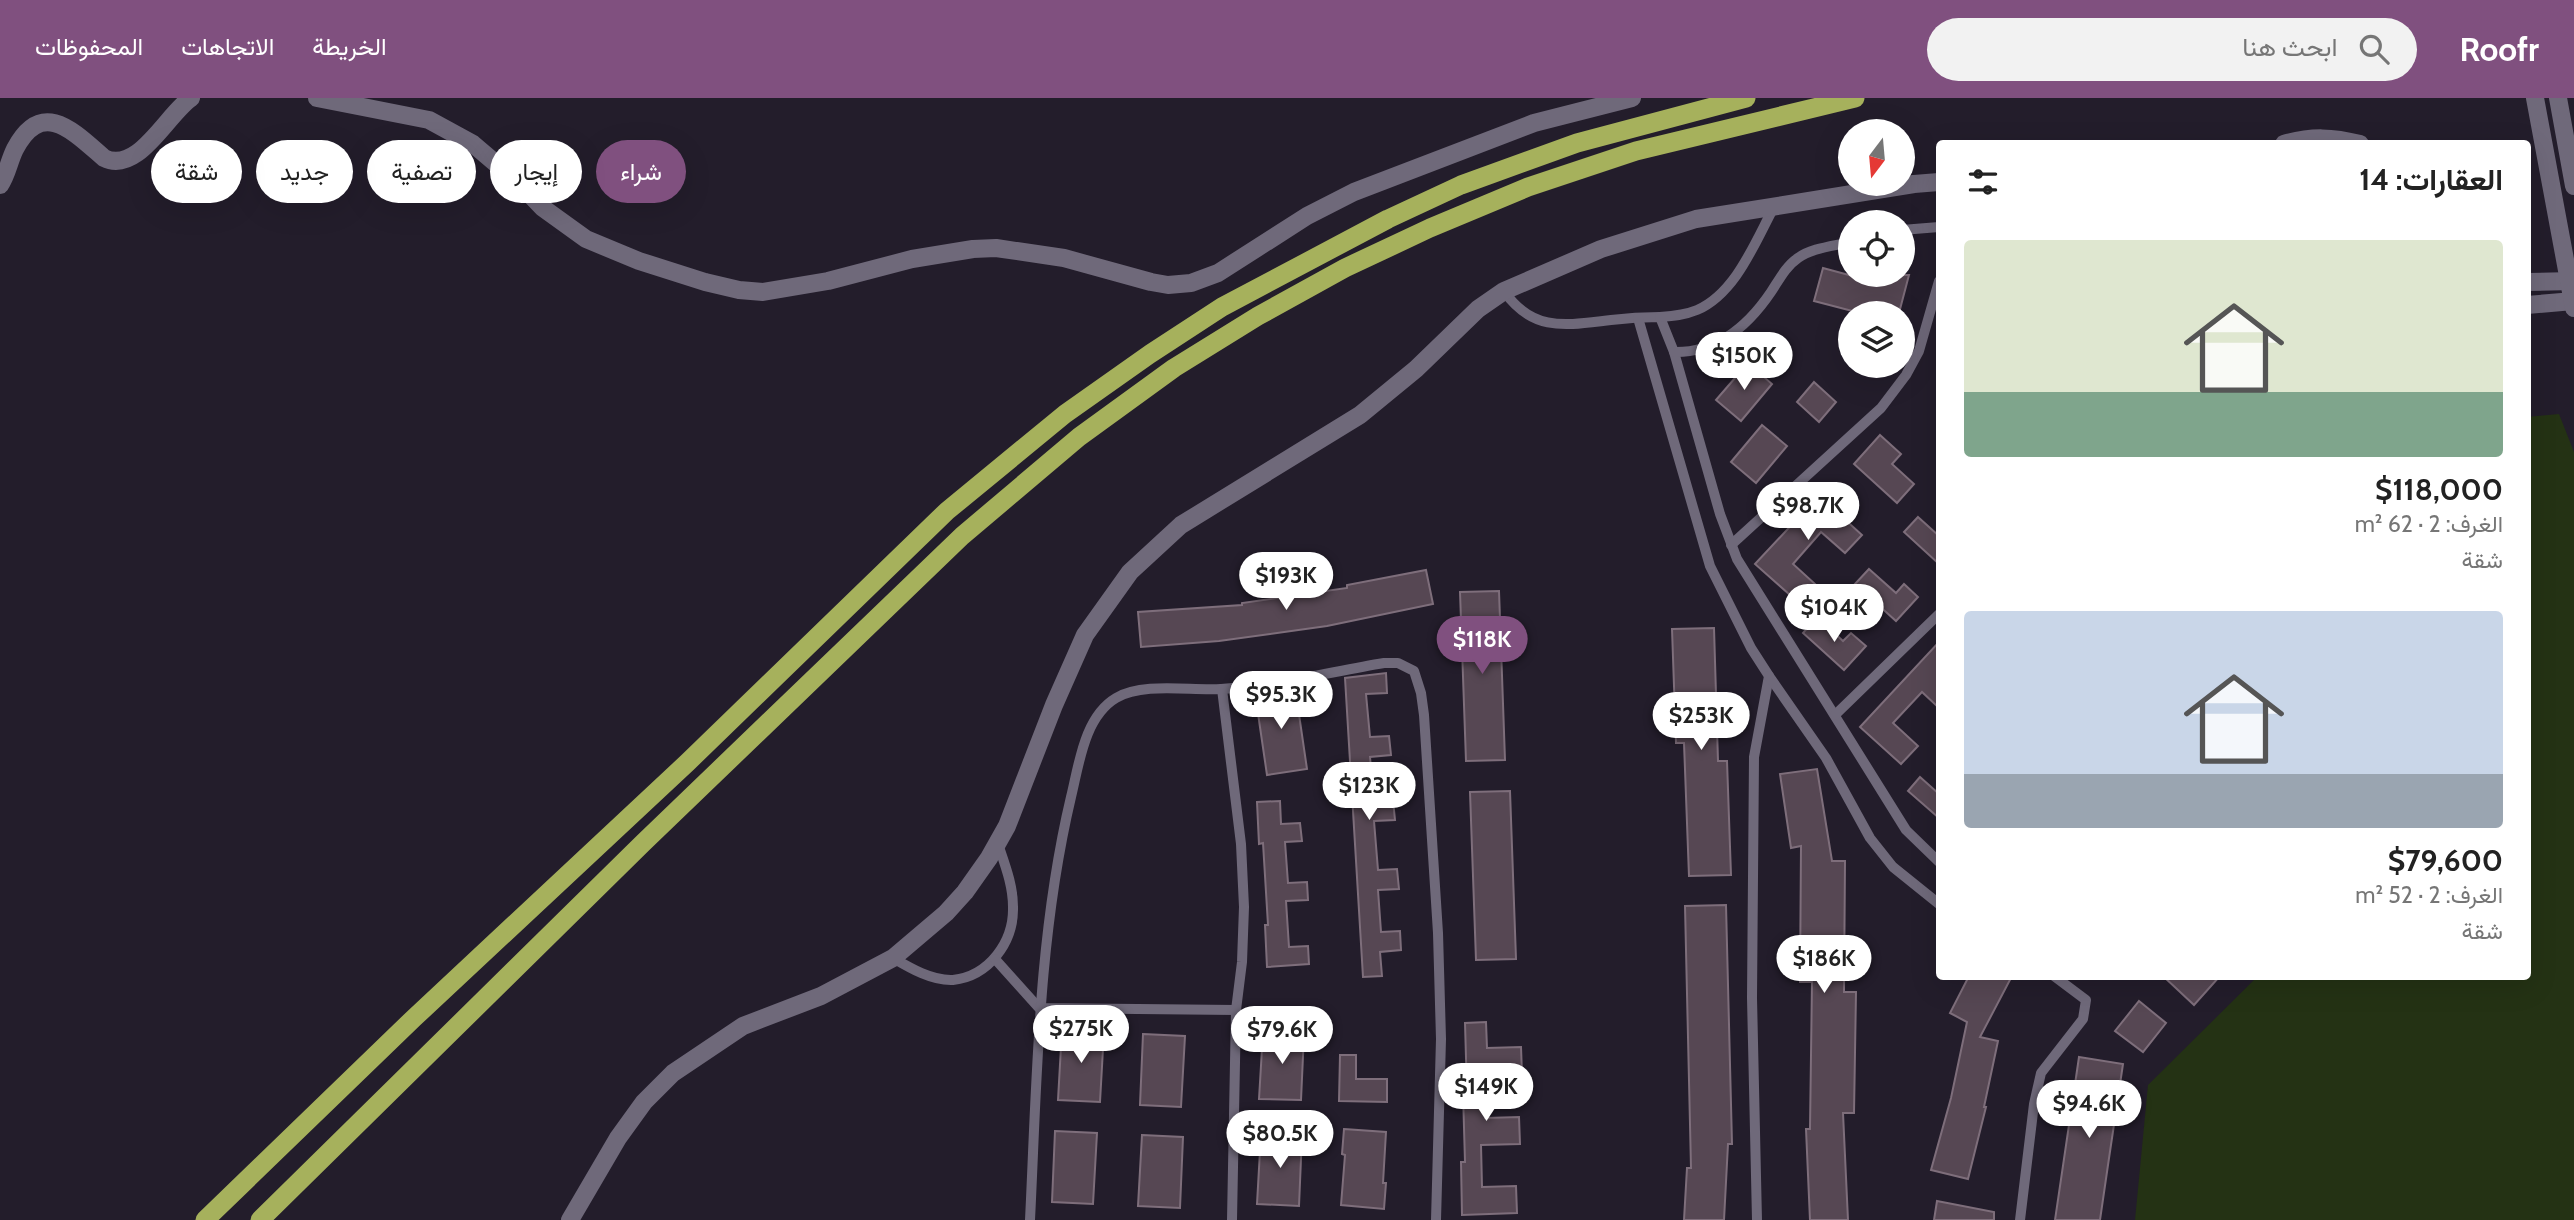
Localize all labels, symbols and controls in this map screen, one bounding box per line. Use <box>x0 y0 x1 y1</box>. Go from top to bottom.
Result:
search box <box>1927 18 2417 81</box>
text: Roofr <box>2459 29 2539 69</box>
icon: search <box>2355 30 2393 68</box>
text: ابحث هنا <box>2242 31 2337 63</box>
text: المحفوظات <box>35 32 143 61</box>
text: الاتجاهات <box>181 32 274 61</box>
text: الخريطة <box>312 32 387 61</box>
north arrow <box>1838 119 1914 196</box>
map controls <box>1838 119 1915 378</box>
chip: شقة <box>151 140 242 203</box>
chip: جديد <box>256 140 353 203</box>
chip: تصفية <box>367 140 476 203</box>
chip: إيجار <box>490 140 582 203</box>
chip: شراء <box>596 140 686 203</box>
text: العقارات: 14 <box>2359 161 2503 198</box>
icon: filters <box>1964 163 2002 201</box>
button: locate <box>1838 210 1915 287</box>
icon: home <box>2171 285 2297 411</box>
button: layers <box>1838 301 1915 378</box>
pin: $150K <box>1695 332 1793 392</box>
text: $150K <box>1712 341 1776 369</box>
text: $118,000 <box>2375 471 2503 508</box>
pin: $98.7K <box>1751 482 1865 542</box>
text: $98.7K <box>1772 491 1844 519</box>
text: الغرف: 2 · 62 m² <box>2355 510 2503 538</box>
text: شقة <box>2461 546 2503 574</box>
pin: $193K <box>1237 552 1335 612</box>
text: $193K <box>1255 561 1317 589</box>
pin: $104K <box>1785 584 1883 644</box>
text: $104K <box>1801 593 1867 621</box>
pin: $118K <box>1433 616 1531 676</box>
text: $118K <box>1453 625 1511 653</box>
icon: home <box>2171 656 2297 782</box>
pin: $95.3K <box>1224 672 1338 731</box>
text: $95.3K <box>1246 680 1316 708</box>
pin: $253K <box>1652 692 1750 752</box>
text: $253K <box>1669 701 1733 729</box>
pin: $123K <box>1320 762 1418 822</box>
text: $123K <box>1339 771 1399 799</box>
text: $79,600 <box>2388 842 2503 879</box>
text: الغرف: 2 · 52 m² <box>2355 881 2503 909</box>
text: شقة <box>2461 917 2503 945</box>
pin: $186K <box>1775 936 1873 995</box>
text: $186K <box>1792 944 1856 972</box>
pin: $275K <box>1032 1006 1130 1065</box>
pin: $79.6K <box>1225 1006 1339 1066</box>
text: $275K <box>1049 1014 1113 1042</box>
text: $79.6K <box>1247 1015 1317 1043</box>
pin: $149K <box>1437 1063 1535 1123</box>
text: $149K <box>1454 1072 1518 1100</box>
pin: $94.6K <box>2032 1080 2146 1140</box>
text: $94.6K <box>2052 1089 2126 1117</box>
pin: $80.5K <box>1223 1110 1337 1170</box>
text: $80.5K <box>1242 1119 1318 1147</box>

